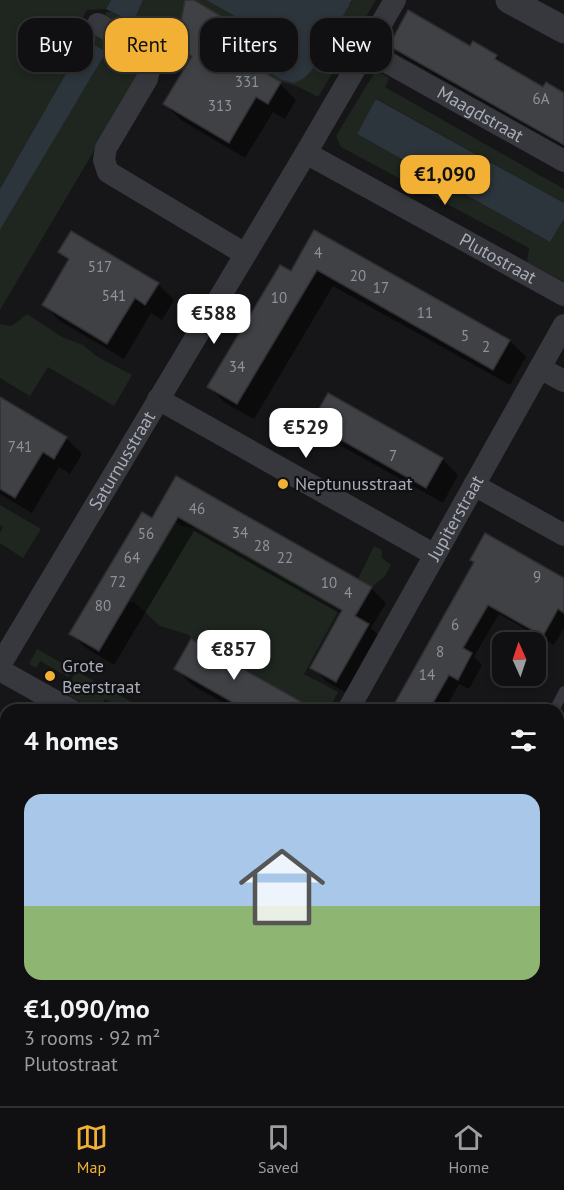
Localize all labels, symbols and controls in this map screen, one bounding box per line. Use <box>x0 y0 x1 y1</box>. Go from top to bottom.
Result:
chip: Buy <box>18 18 93 72</box>
chip: Rent <box>105 18 188 72</box>
chip: Filters <box>200 18 298 72</box>
chip: New <box>310 18 392 72</box>
house number: 331 <box>235 72 259 91</box>
street label: Maagdstraat <box>433 81 528 147</box>
house number: 6A <box>533 89 550 108</box>
house number: 313 <box>208 96 232 115</box>
pin: €1,090 <box>396 155 494 206</box>
text: €1,090 <box>414 161 476 187</box>
street label: Plutostraat <box>456 228 541 289</box>
house number: 4 <box>314 243 322 262</box>
house number: 517 <box>88 257 112 276</box>
house number: 20 <box>350 266 366 285</box>
house number: 17 <box>373 278 389 297</box>
house number: 541 <box>102 286 126 305</box>
house number: 10 <box>271 288 287 307</box>
pin: €588 <box>178 294 250 345</box>
text: €588 <box>191 300 237 326</box>
house number: 11 <box>417 303 433 322</box>
house number: 5 <box>461 326 469 345</box>
house number: 2 <box>482 337 490 356</box>
house number: 34 <box>229 357 245 376</box>
street label: Saturnusstraat <box>83 407 160 514</box>
pin: €529 <box>270 408 342 459</box>
text: €529 <box>283 414 329 440</box>
house number: 741 <box>8 437 32 456</box>
house number: 7 <box>389 446 397 465</box>
street label: Jupiterstraat <box>422 471 488 566</box>
place label: Neptunusstraat <box>295 472 413 495</box>
marker: Neptunusstraat <box>276 477 290 491</box>
house number: 46 <box>189 499 205 518</box>
house number: 34 <box>232 523 248 542</box>
house number: 56 <box>138 524 154 543</box>
house number: 28 <box>254 536 270 555</box>
house number: 64 <box>124 548 140 567</box>
house number: 22 <box>277 548 293 567</box>
house number: 9 <box>533 567 541 586</box>
house number: 72 <box>110 572 126 591</box>
house number: 10 <box>321 573 337 592</box>
house number: 4 <box>344 583 352 602</box>
house number: 80 <box>95 596 111 615</box>
house number: 6 <box>451 615 459 634</box>
pin: €857 <box>198 630 270 681</box>
north arrow <box>492 632 546 686</box>
map controls <box>492 632 546 686</box>
text: €857 <box>211 636 257 662</box>
house number: 8 <box>436 642 444 661</box>
place label: Grote Beerstraat <box>62 654 140 698</box>
house number: 14 <box>419 665 435 684</box>
marker: Grote Beerstraat <box>43 669 57 683</box>
text: 4 homes <box>24 724 119 757</box>
icon: filters <box>507 724 540 757</box>
icon: home <box>228 833 336 941</box>
text: €1,090/mo <box>24 992 150 1025</box>
text: 3 rooms · 92 m² <box>24 1025 160 1051</box>
text: Plutostraat <box>24 1051 118 1077</box>
tab: Map <box>75 1121 108 1177</box>
tab: Saved <box>258 1121 299 1177</box>
tab: Home <box>449 1121 489 1177</box>

